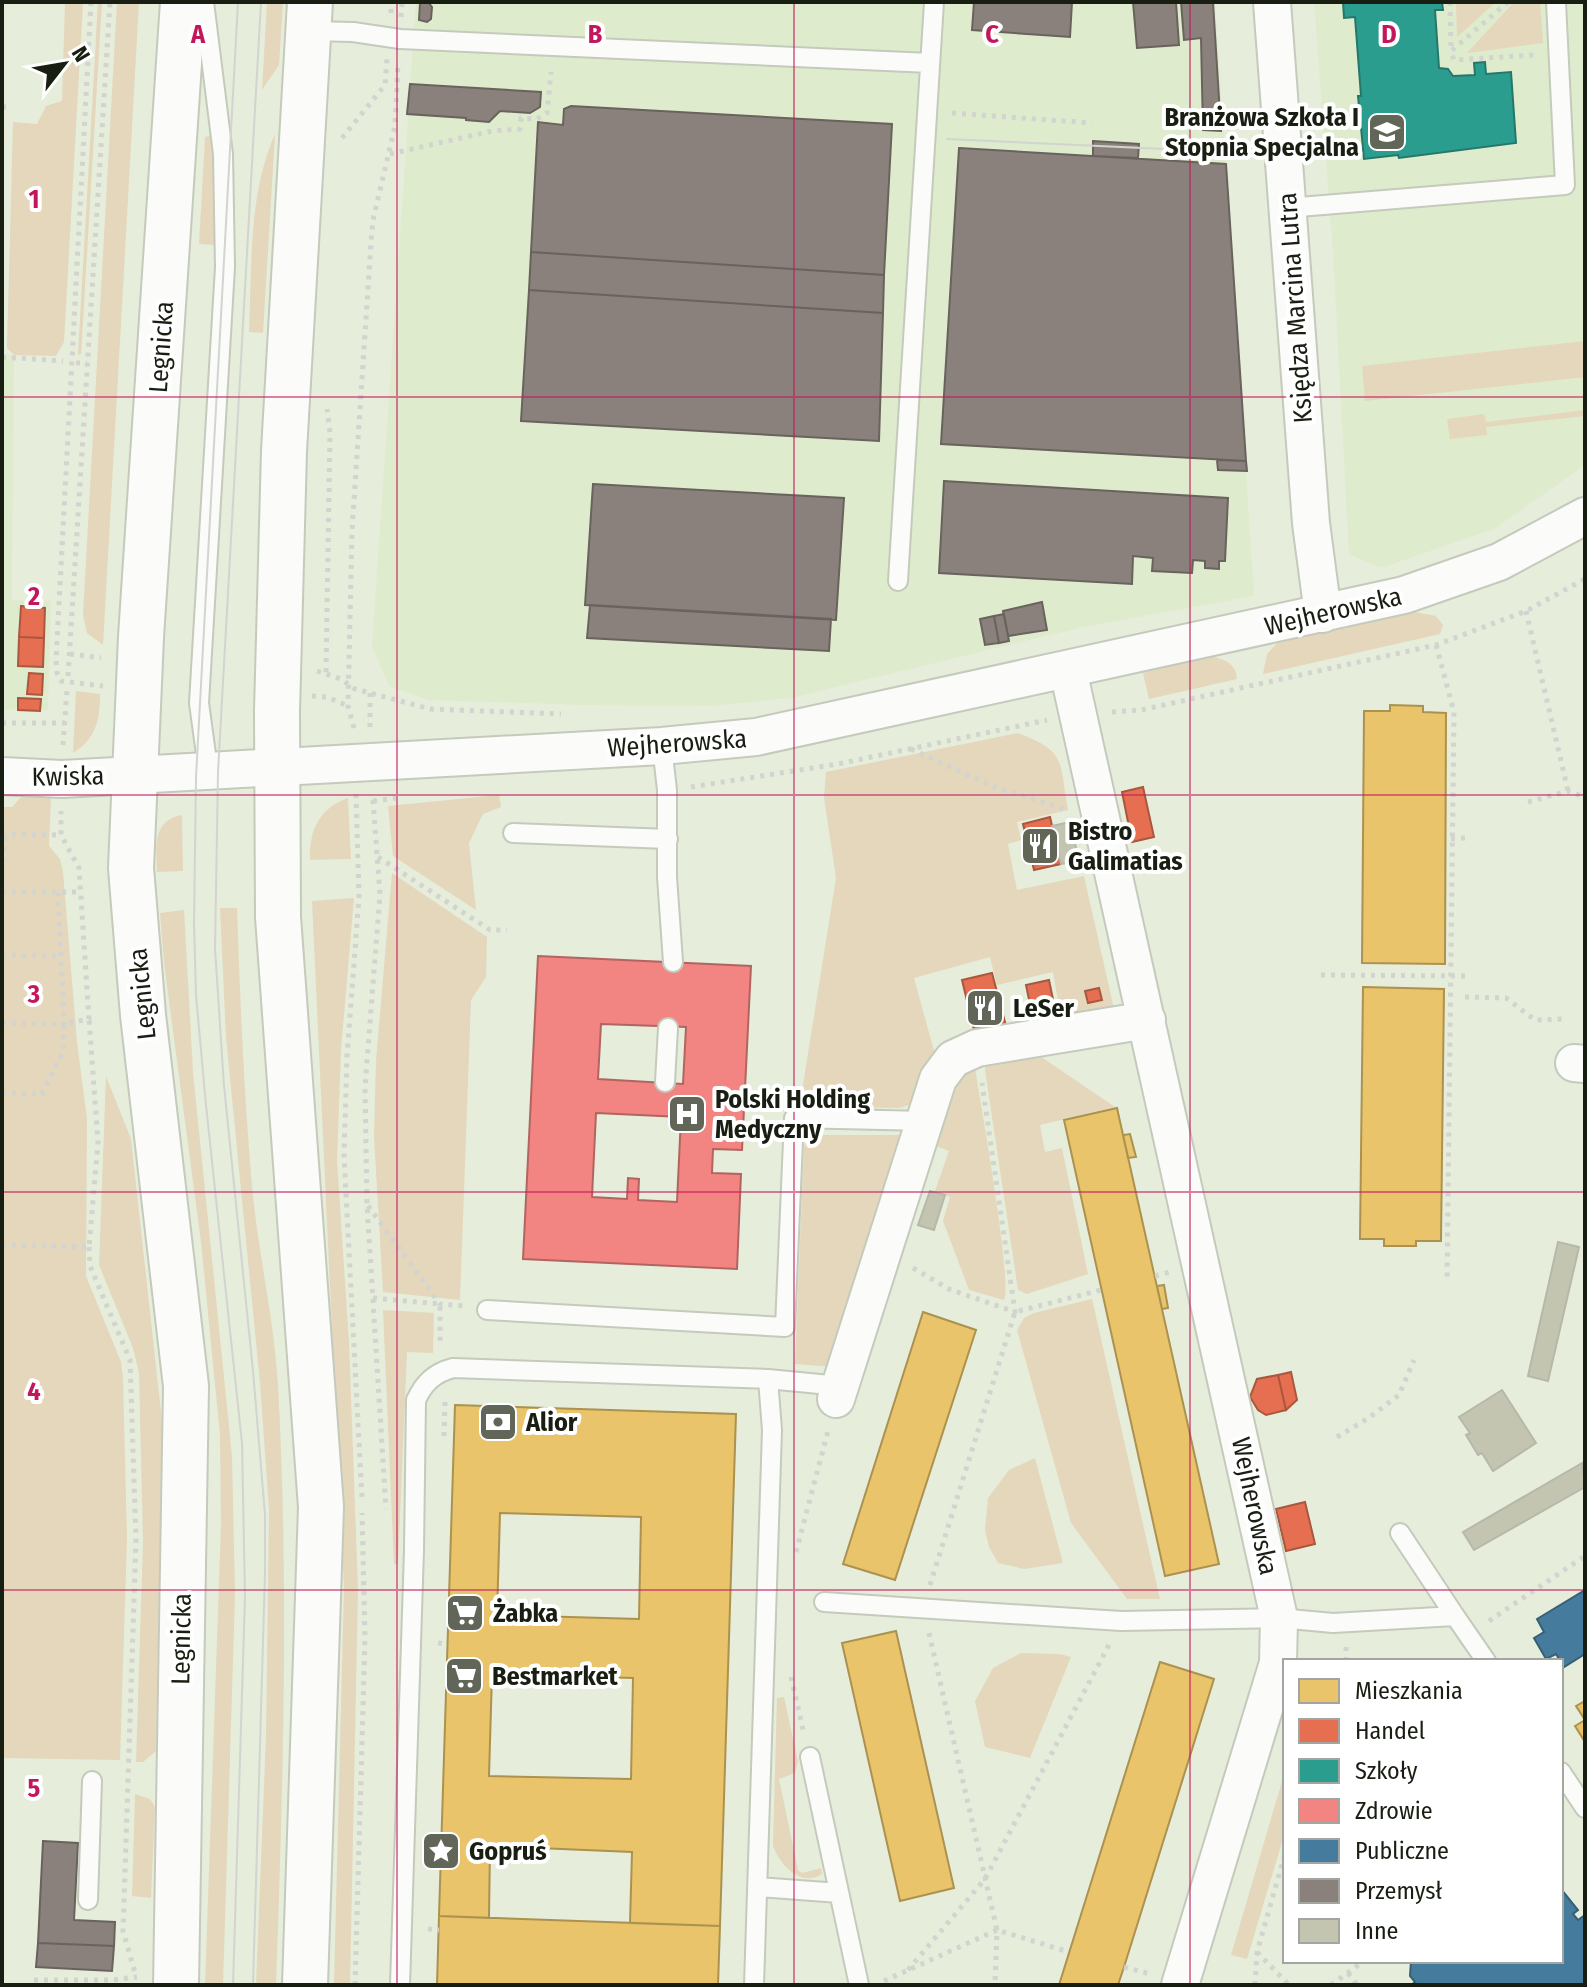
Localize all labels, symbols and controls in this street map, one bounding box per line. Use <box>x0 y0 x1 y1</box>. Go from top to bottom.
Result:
text: A <box>190 19 206 50</box>
text: B <box>588 19 603 50</box>
text: C <box>985 19 999 50</box>
text: D <box>1381 19 1397 50</box>
north arrow <box>24 24 104 104</box>
text: N <box>66 41 96 67</box>
place label: Branżowa Szkoła I Stopnia Specjalna <box>1164 102 1359 163</box>
school or university icon: Branżowa Szkoła I Stopnia Specjalna <box>1366 111 1408 153</box>
text: 1 <box>29 184 40 215</box>
street label: Księdza Marcina Lutra <box>1272 192 1319 424</box>
street label: Legnicka <box>143 300 180 394</box>
text: 2 <box>27 581 40 612</box>
street label: Wejherowska <box>1262 581 1405 642</box>
street label: Wejherowska <box>606 723 748 764</box>
street label: Kwiska <box>31 760 105 793</box>
place label: Bistro Galimatias <box>1068 816 1183 877</box>
restaurant icon: Bistro Galimatias <box>1019 825 1061 867</box>
street label: Legnicka <box>122 947 163 1041</box>
text: 3 <box>27 979 40 1010</box>
restaurant icon: LeSer <box>964 987 1006 1029</box>
place label: LeSer <box>1013 993 1074 1024</box>
place label: Polski Holding Medyczny <box>715 1084 870 1145</box>
hospital icon: Polski Holding Medyczny <box>666 1093 708 1135</box>
text: 4 <box>27 1376 41 1407</box>
bank icon: Alior <box>477 1401 519 1443</box>
place label: Alior <box>525 1407 578 1438</box>
street label: Wejherowska <box>1225 1435 1284 1578</box>
supermarket icon: Żabka <box>444 1592 486 1634</box>
street label: Legnicka <box>165 1593 198 1685</box>
place label: Żabka <box>493 1598 558 1629</box>
supermarket icon: Bestmarket <box>443 1655 485 1697</box>
legend <box>1283 1659 1563 1963</box>
place label: Bestmarket <box>492 1661 619 1692</box>
text: Mieszkania <box>1355 1677 1463 1705</box>
text: Handel <box>1355 1717 1425 1745</box>
text: Szkoły <box>1355 1757 1418 1785</box>
text: 5 <box>28 1773 41 1804</box>
text: Zdrowie <box>1355 1797 1433 1825</box>
place icon: Gopruś <box>420 1830 462 1872</box>
place label: Gopruś <box>469 1836 547 1867</box>
text: Publiczne <box>1355 1837 1449 1865</box>
text: Przemysł <box>1355 1877 1442 1905</box>
text: Inne <box>1355 1917 1398 1945</box>

